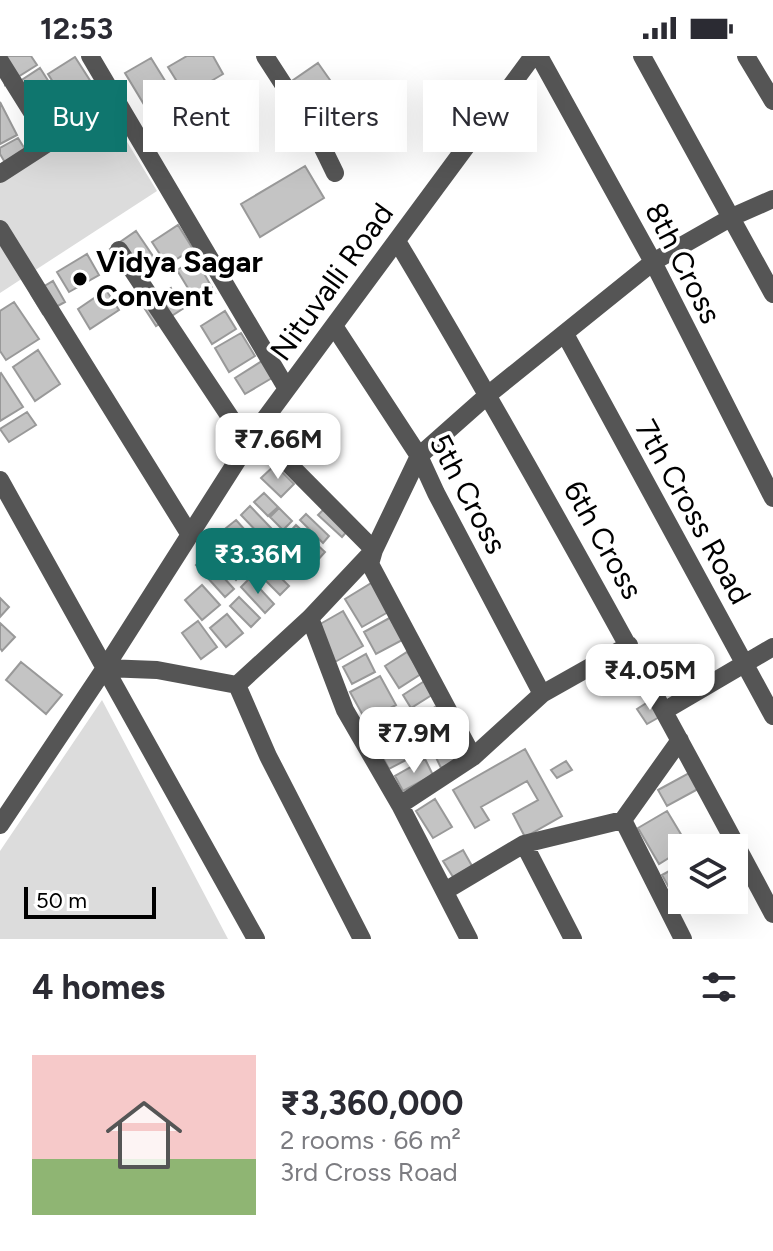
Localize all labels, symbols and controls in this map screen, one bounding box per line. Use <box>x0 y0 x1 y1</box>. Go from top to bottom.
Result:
text: 12:53 <box>40 10 113 47</box>
chip: Buy <box>24 80 127 152</box>
chip: Rent <box>143 80 259 152</box>
chip: Filters <box>275 80 407 152</box>
chip: New <box>423 80 537 152</box>
street label: Nituvalli Road <box>262 196 401 368</box>
street label: 8th Cross <box>637 196 730 330</box>
place label: Vidya Sagar Convent <box>96 243 263 314</box>
marker: Vidya Sagar Convent <box>71 270 89 288</box>
pin: ₹7.66M <box>213 413 343 481</box>
street label: 7th Cross Road <box>628 413 759 610</box>
text: ₹7.66M <box>234 423 322 455</box>
street label: 5th Cross <box>422 428 515 560</box>
street label: 6th Cross <box>556 474 651 605</box>
pin: ₹3.36M <box>193 528 323 596</box>
text: ₹3.36M <box>214 538 302 570</box>
pin: ₹4.05M <box>585 644 715 712</box>
text: ₹4.05M <box>604 654 696 686</box>
pin: ₹7.9M <box>358 707 470 775</box>
text: ₹7.9M <box>377 717 451 749</box>
map controls <box>668 834 748 914</box>
button: layers <box>668 834 748 914</box>
scale bar <box>24 883 156 919</box>
text: 50 m <box>36 887 87 914</box>
icon: filters <box>697 965 741 1009</box>
text: 4 homes <box>32 967 165 1008</box>
text: ₹3,360,000 <box>280 1083 464 1124</box>
icon: home <box>96 1087 192 1183</box>
text: 2 rooms · 66 m² <box>280 1124 461 1156</box>
text: 3rd Cross Road <box>280 1156 458 1188</box>

